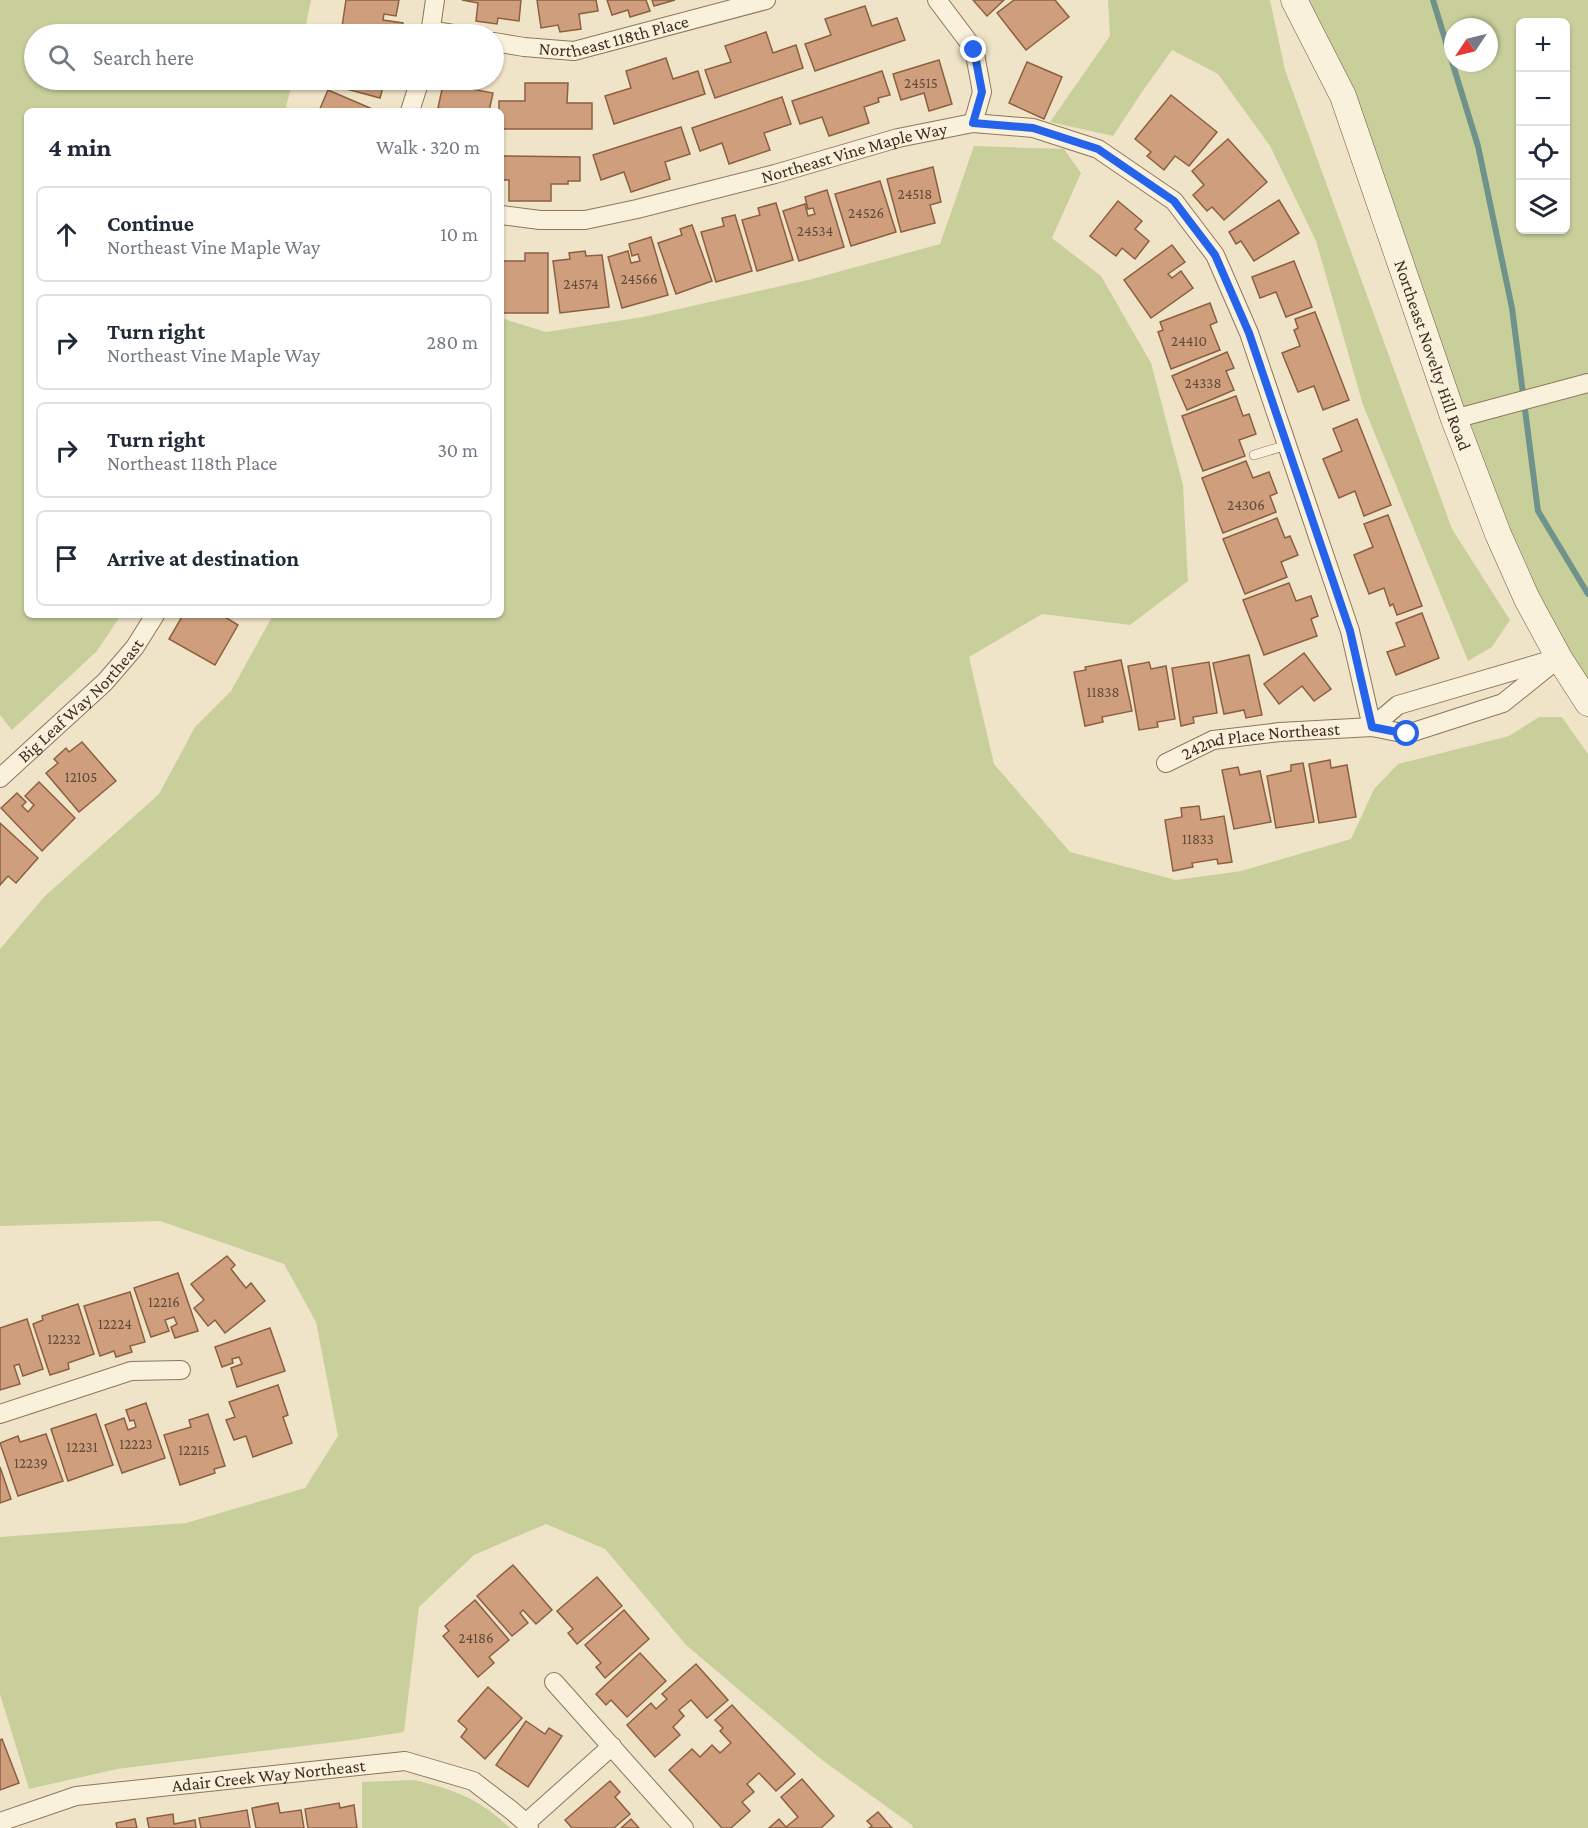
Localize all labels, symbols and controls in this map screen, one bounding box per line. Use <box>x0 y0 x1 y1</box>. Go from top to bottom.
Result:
street label: Northeast 118th Place <box>538 11 691 61</box>
north arrow <box>1444 18 1498 72</box>
map controls <box>1516 18 1570 234</box>
button: + <box>1516 18 1570 72</box>
search box <box>24 24 504 90</box>
route end <box>960 36 986 62</box>
icon: search <box>45 41 78 74</box>
text: Search here <box>93 45 194 70</box>
button: − <box>1516 72 1570 126</box>
house number: 24515 <box>904 75 938 91</box>
street label: Northeast Vine Maple Way <box>759 118 950 187</box>
button: locate <box>1516 126 1570 180</box>
text: 4 min <box>48 133 112 162</box>
text: Walk · 320 m <box>376 136 480 158</box>
button: layers <box>1516 180 1570 234</box>
house number: 24518 <box>898 186 932 202</box>
house number: 24526 <box>848 205 884 221</box>
text: Continue <box>107 211 194 236</box>
icon: ahead <box>50 218 83 251</box>
text: 10 m <box>440 223 478 245</box>
house number: 24534 <box>797 223 833 239</box>
text: Northeast Vine Maple Way <box>107 236 320 258</box>
street label: Northeast Novelty Hill Road <box>1390 257 1475 454</box>
house number: 24566 <box>620 271 658 287</box>
house number: 24574 <box>563 276 599 292</box>
text: Turn right <box>107 319 205 344</box>
icon: right <box>50 326 83 359</box>
text: 280 m <box>427 331 478 353</box>
house number: 24410 <box>1171 333 1207 349</box>
text: Northeast Vine Maple Way <box>107 344 320 366</box>
house number: 24338 <box>1185 375 1221 391</box>
text: Turn right <box>107 427 205 452</box>
icon: right <box>50 434 83 467</box>
text: 30 m <box>437 439 478 461</box>
text: Northeast 118th Place <box>107 452 277 474</box>
house number: 24306 <box>1227 497 1265 513</box>
icon: arrive <box>50 542 83 575</box>
text: Arrive at destination <box>107 546 299 571</box>
street label: Big Leaf Way Northeast <box>14 634 148 767</box>
house number: 11838 <box>1087 684 1119 700</box>
street label: 242nd Place Northeast <box>1178 719 1341 764</box>
route start <box>1393 720 1419 746</box>
house number: 12105 <box>65 769 97 785</box>
house number: 11833 <box>1182 831 1214 847</box>
house number: 12216 <box>148 1294 180 1310</box>
house number: 12224 <box>98 1316 132 1332</box>
house number: 12232 <box>47 1331 81 1347</box>
house number: 12223 <box>119 1436 153 1452</box>
house number: 12231 <box>66 1439 98 1455</box>
house number: 12215 <box>178 1442 210 1458</box>
house number: 12239 <box>14 1455 48 1471</box>
house number: 24186 <box>458 1630 494 1646</box>
street label: Adair Creek Way Northeast <box>171 1755 367 1796</box>

